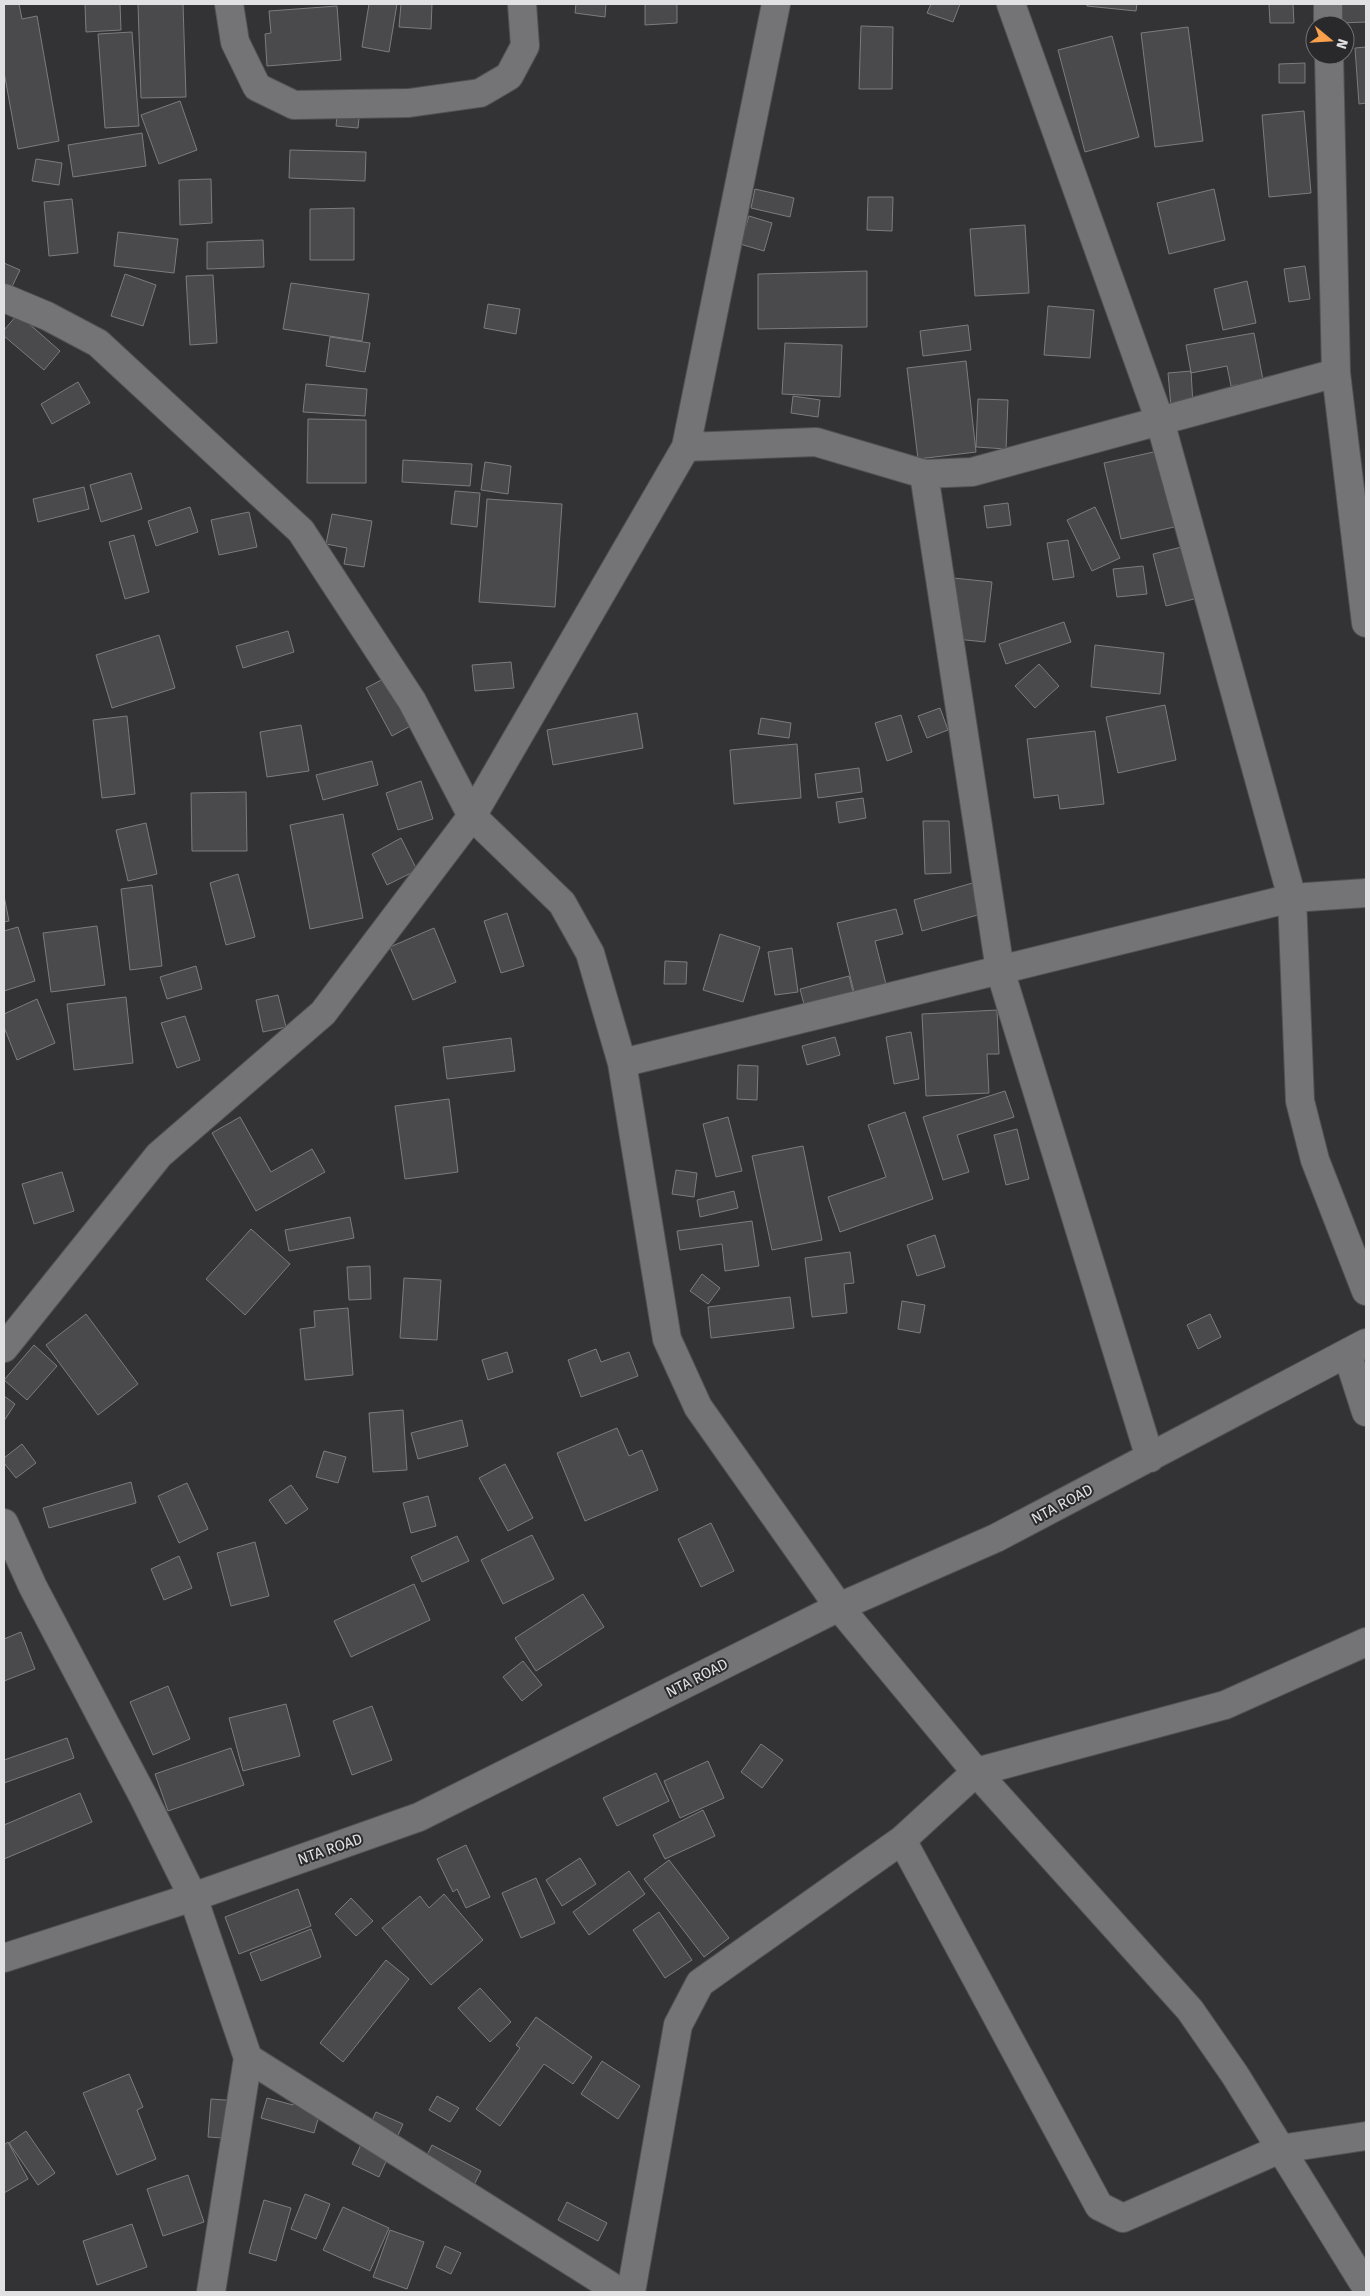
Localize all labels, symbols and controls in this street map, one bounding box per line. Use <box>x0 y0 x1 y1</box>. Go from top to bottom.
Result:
north arrow <box>1305 15 1355 65</box>
text: N <box>1332 37 1351 51</box>
street label: NTA ROAD <box>1028 1480 1096 1528</box>
street label: NTA ROAD <box>663 1655 731 1701</box>
street label: NTA ROAD <box>295 1830 365 1868</box>

